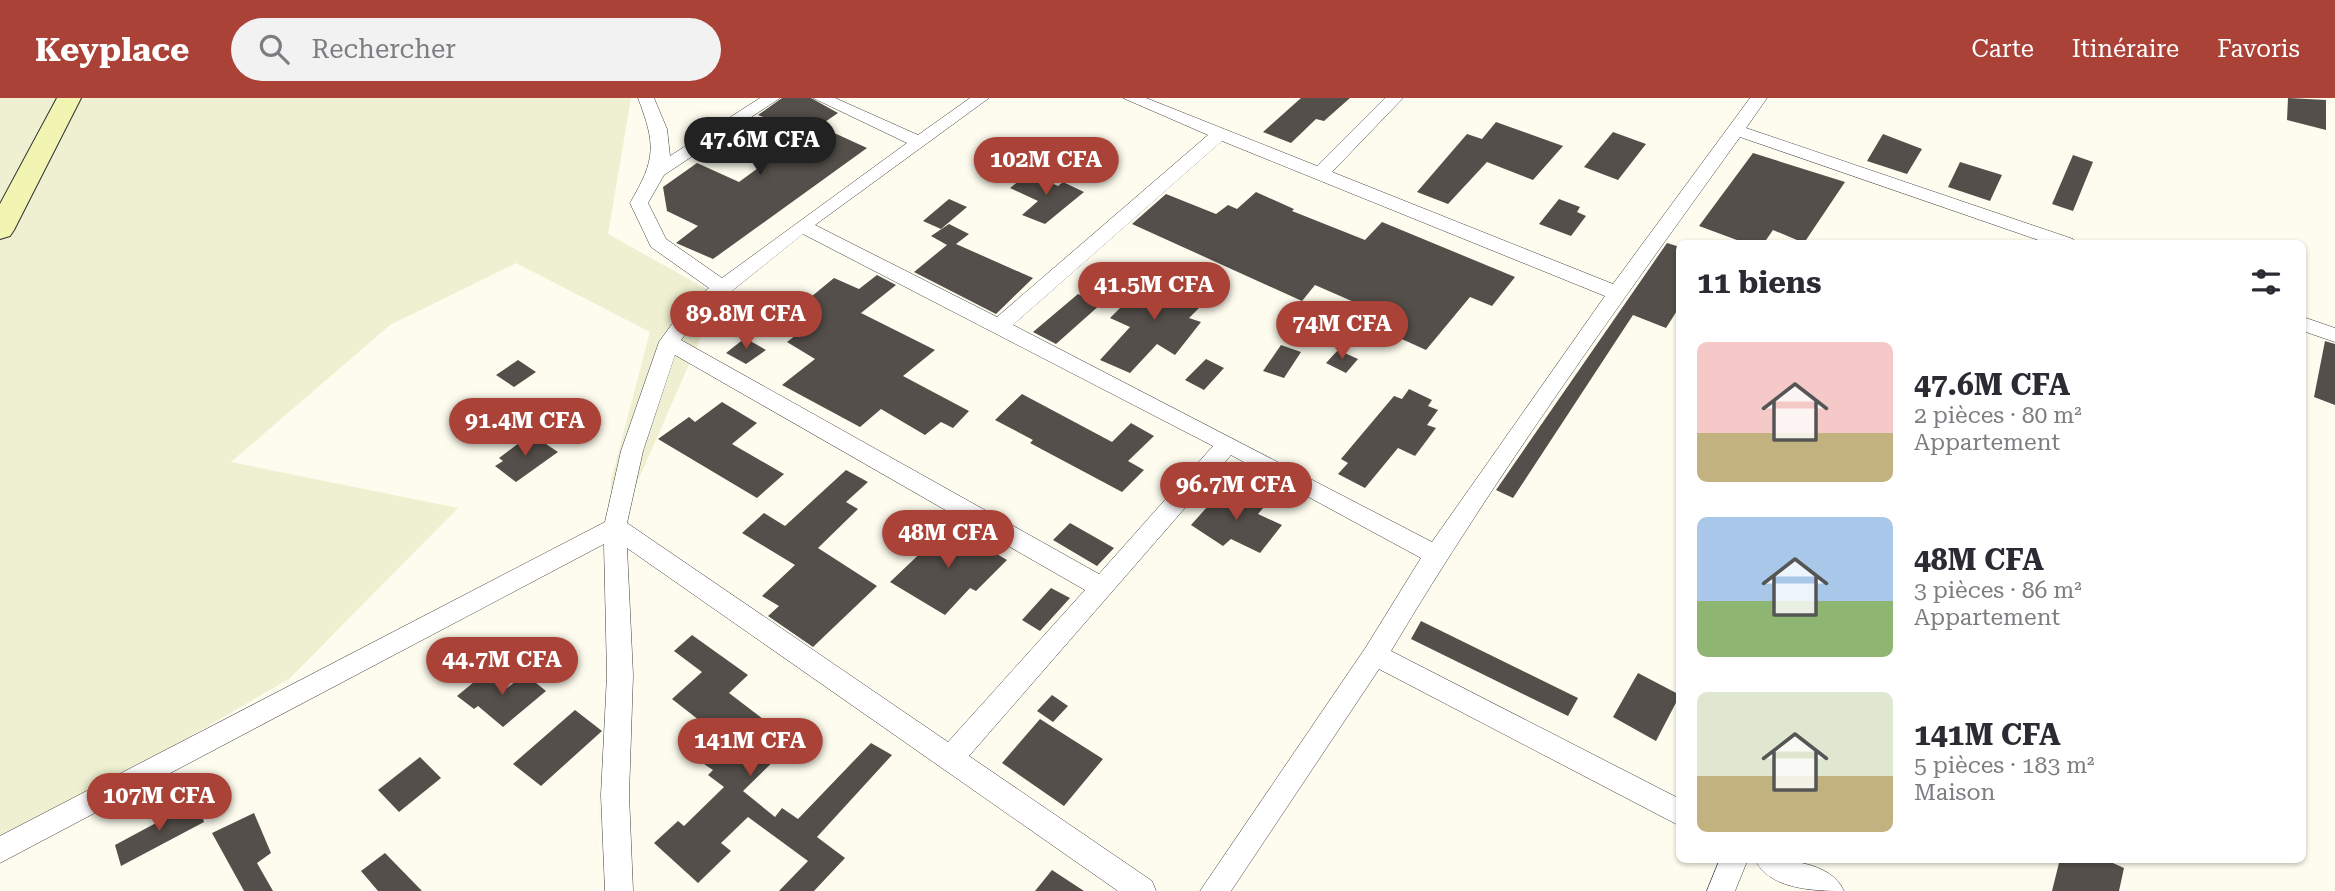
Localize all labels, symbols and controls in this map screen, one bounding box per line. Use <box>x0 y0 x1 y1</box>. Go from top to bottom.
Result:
search box <box>231 18 721 81</box>
text: Keyplace <box>35 30 189 69</box>
icon: search <box>255 30 293 68</box>
text: Rechercher <box>311 34 456 64</box>
text: Carte <box>1972 35 2034 63</box>
text: Itinéraire <box>2072 35 2179 63</box>
text: Favoris <box>2217 35 2300 63</box>
pin: 47.6M CFA <box>680 118 840 177</box>
text: 47.6M CFA <box>700 126 820 153</box>
pin: 102M CFA <box>974 138 1118 197</box>
text: 102M CFA <box>990 146 1102 173</box>
pin: 41.5M CFA <box>1074 262 1234 322</box>
icon: filters <box>2247 263 2285 301</box>
text: 11 biens <box>1697 265 1821 300</box>
text: 41.5M CFA <box>1094 271 1214 298</box>
pin: 89.8M CFA <box>666 292 826 351</box>
text: 89.8M CFA <box>686 300 806 327</box>
pin: 74M CFA <box>1277 302 1407 361</box>
text: 74M CFA <box>1292 310 1392 337</box>
text: 47.6M CFA <box>1914 367 2070 402</box>
icon: home <box>1753 370 1837 454</box>
pin: 91.4M CFA <box>445 398 605 458</box>
text: 2 pièces · 80 m² <box>1914 402 2082 429</box>
text: 91.4M CFA <box>465 407 585 434</box>
text: Appartement <box>1914 429 2060 456</box>
pin: 96.7M CFA <box>1156 462 1316 522</box>
text: 96.7M CFA <box>1176 471 1296 498</box>
pin: 48M CFA <box>883 510 1013 570</box>
text: 48M CFA <box>898 519 998 546</box>
text: 48M CFA <box>1914 542 2044 577</box>
icon: home <box>1753 545 1837 629</box>
text: 3 pièces · 86 m² <box>1914 577 2082 604</box>
text: Appartement <box>1914 604 2060 631</box>
pin: 44.7M CFA <box>422 638 582 697</box>
text: 44.7M CFA <box>442 646 562 673</box>
text: 141M CFA <box>1914 717 2061 752</box>
pin: 141M CFA <box>678 718 822 778</box>
icon: home <box>1753 720 1837 804</box>
text: 141M CFA <box>694 727 806 754</box>
text: 5 pièces · 183 m² <box>1914 752 2095 779</box>
pin: 107M CFA <box>87 774 231 833</box>
text: Maison <box>1914 779 1995 806</box>
text: 107M CFA <box>103 782 215 809</box>

